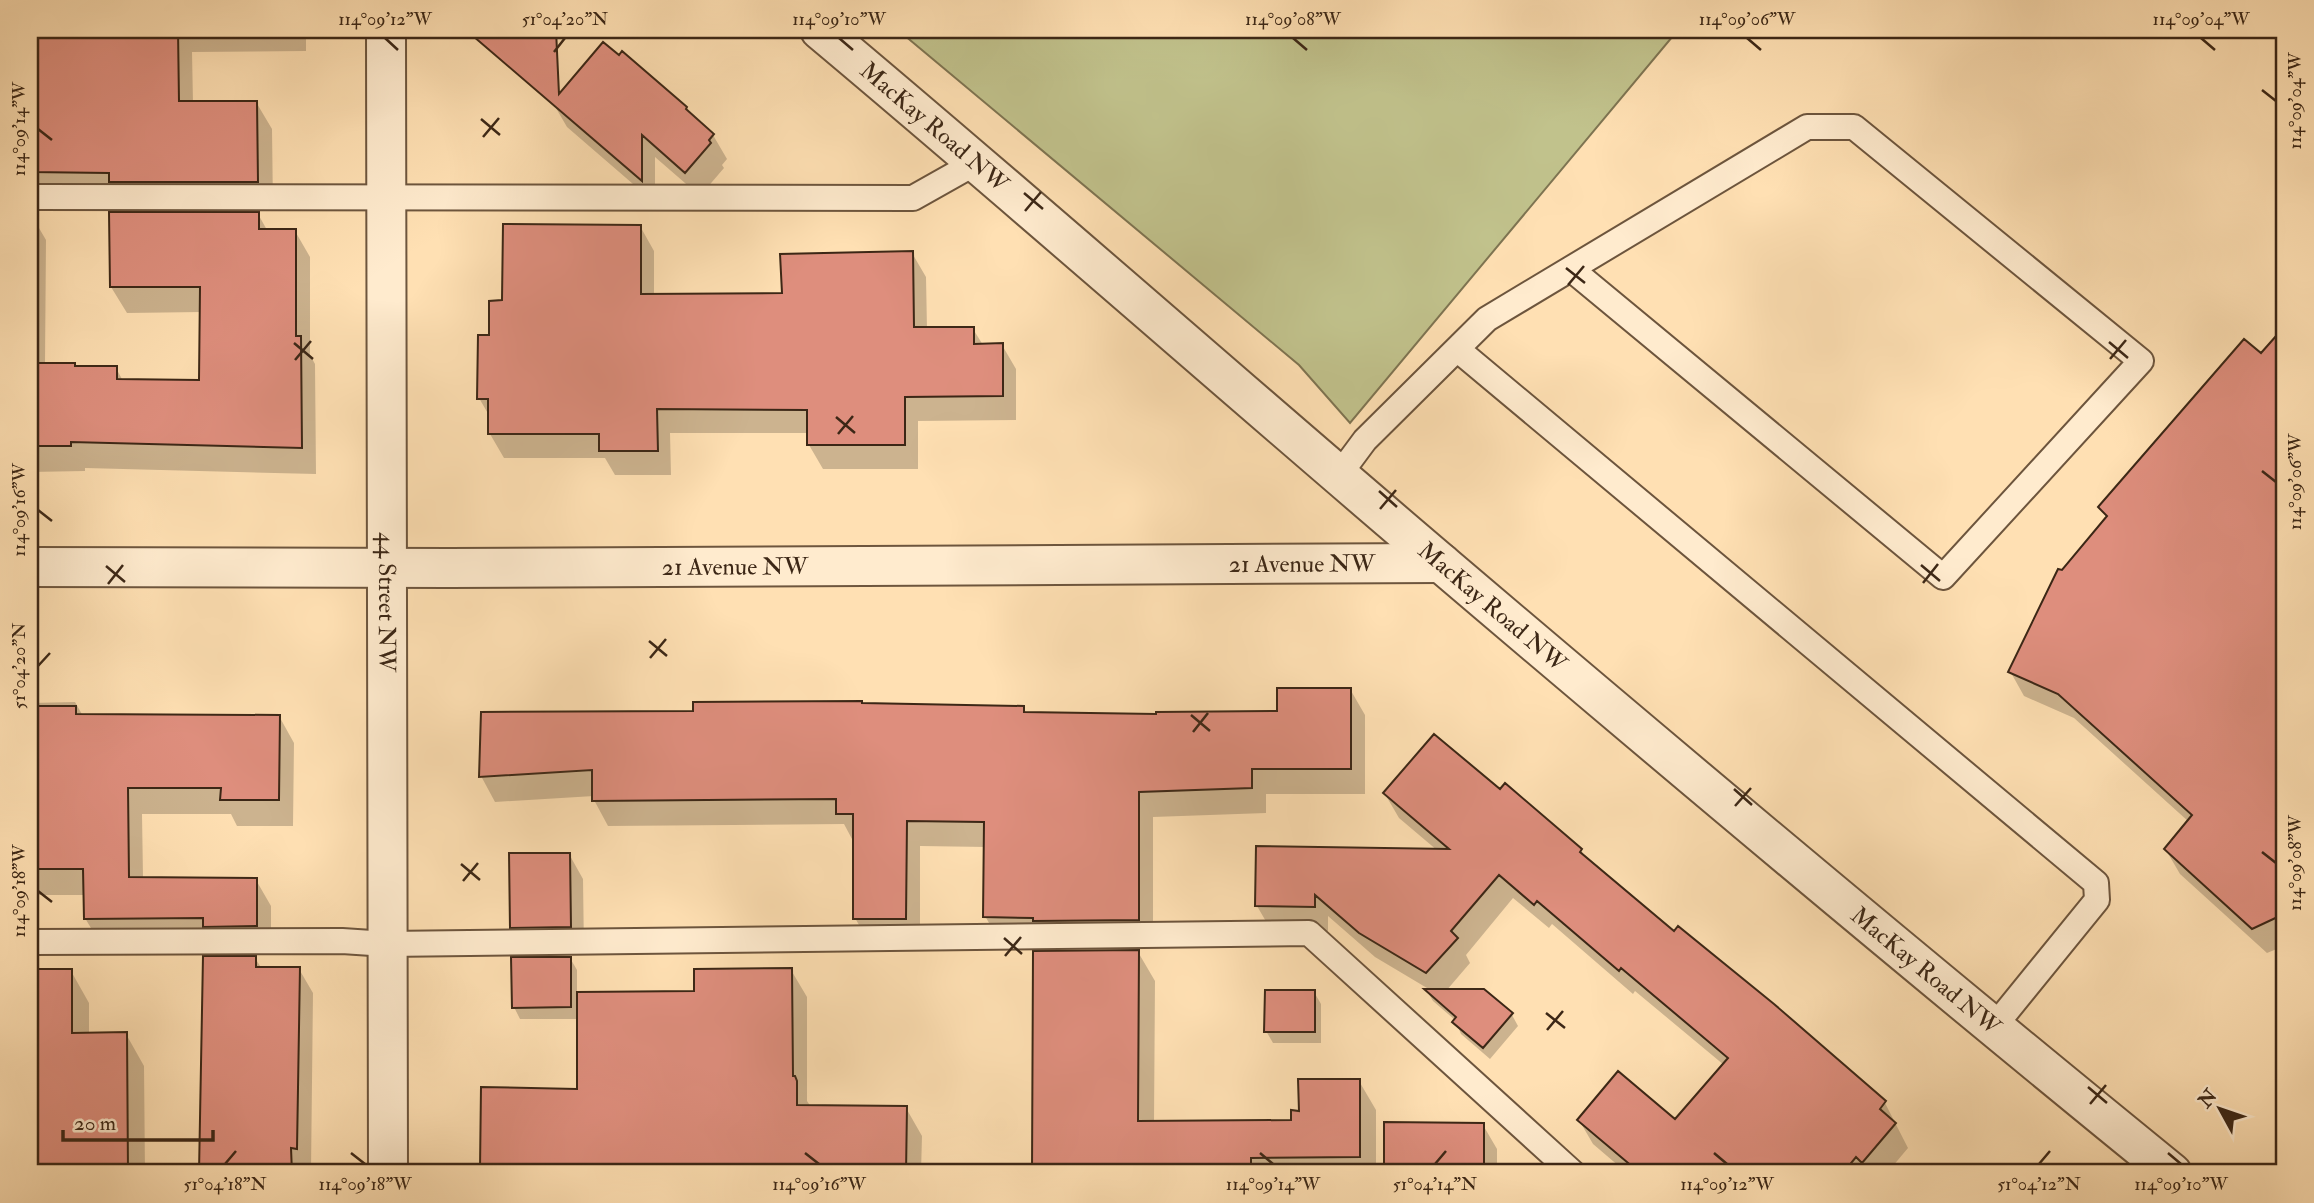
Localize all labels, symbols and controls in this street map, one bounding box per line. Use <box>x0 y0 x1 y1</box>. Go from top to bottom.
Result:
text: 114°09'12"W <box>338 8 433 31</box>
text: 51°04'20"N <box>522 8 608 31</box>
text: 114°09'10"W <box>792 8 887 31</box>
text: 114°09'08"W <box>1245 8 1342 31</box>
text: 114°09'06"W <box>1699 8 1796 31</box>
text: 114°09'04"W <box>2152 8 2250 31</box>
text: 114°09'04"W <box>2284 52 2307 150</box>
street label: MacKay Road NW <box>853 55 1016 200</box>
text: 114°09'14"W <box>8 81 31 176</box>
text: 114°09'06"W <box>2284 433 2307 530</box>
text: 114°09'16"W <box>8 463 31 557</box>
street label: 44 Street NW <box>371 532 402 673</box>
street label: MacKay Road NW <box>1411 535 1574 680</box>
street label: 21 Avenue NW <box>1229 548 1377 580</box>
street label: 21 Avenue NW <box>662 551 810 583</box>
text: 51°04'20"N <box>8 623 31 709</box>
text: 114°09'08"W <box>2284 814 2307 911</box>
text: 114°09'18"W <box>8 844 31 938</box>
street label: MacKay Road NW <box>1844 900 2008 1043</box>
north arrow <box>2184 1074 2254 1144</box>
text: N <box>2192 1084 2223 1114</box>
scale bar <box>63 1098 214 1142</box>
text: 20 m <box>74 1110 116 1137</box>
text: 51°04'18"N <box>183 1173 267 1196</box>
text: 114°09'18"W <box>318 1173 412 1196</box>
text: 114°09'16"W <box>772 1173 866 1196</box>
text: 114°09'14"W <box>1226 1173 1321 1196</box>
text: 51°04'14"N <box>1393 1173 1477 1196</box>
text: 114°09'12"W <box>1680 1173 1775 1196</box>
text: 51°04'12"N <box>1997 1173 2081 1196</box>
text: 114°09'10"W <box>2134 1173 2229 1196</box>

